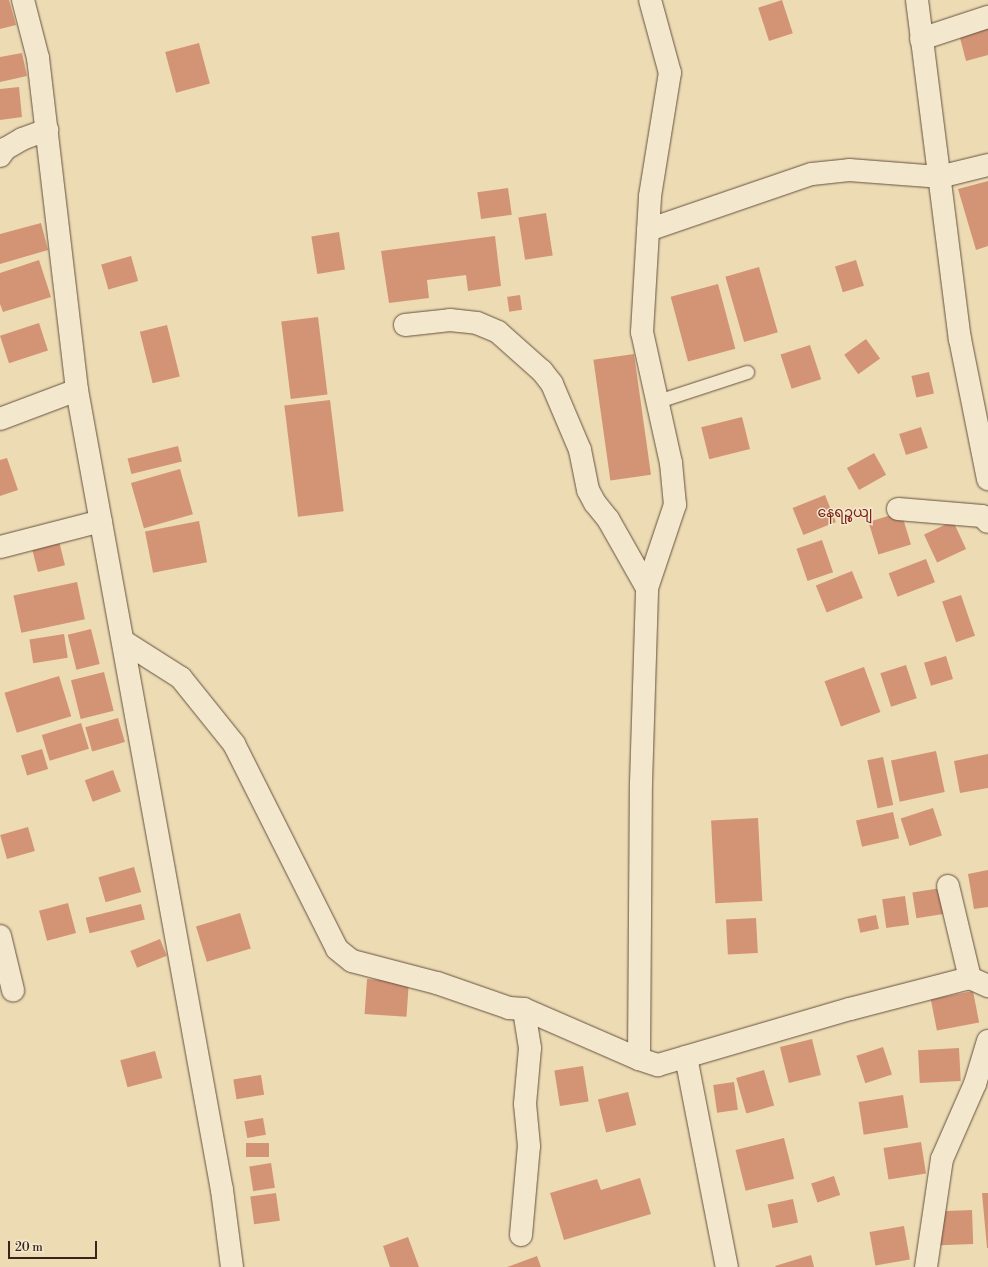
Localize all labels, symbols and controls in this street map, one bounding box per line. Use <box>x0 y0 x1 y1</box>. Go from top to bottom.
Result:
district label: နေရဉ္စယျ <box>818 505 872 521</box>
scale bar <box>10 1233 99 1259</box>
text: 20 m <box>15 1240 43 1255</box>

